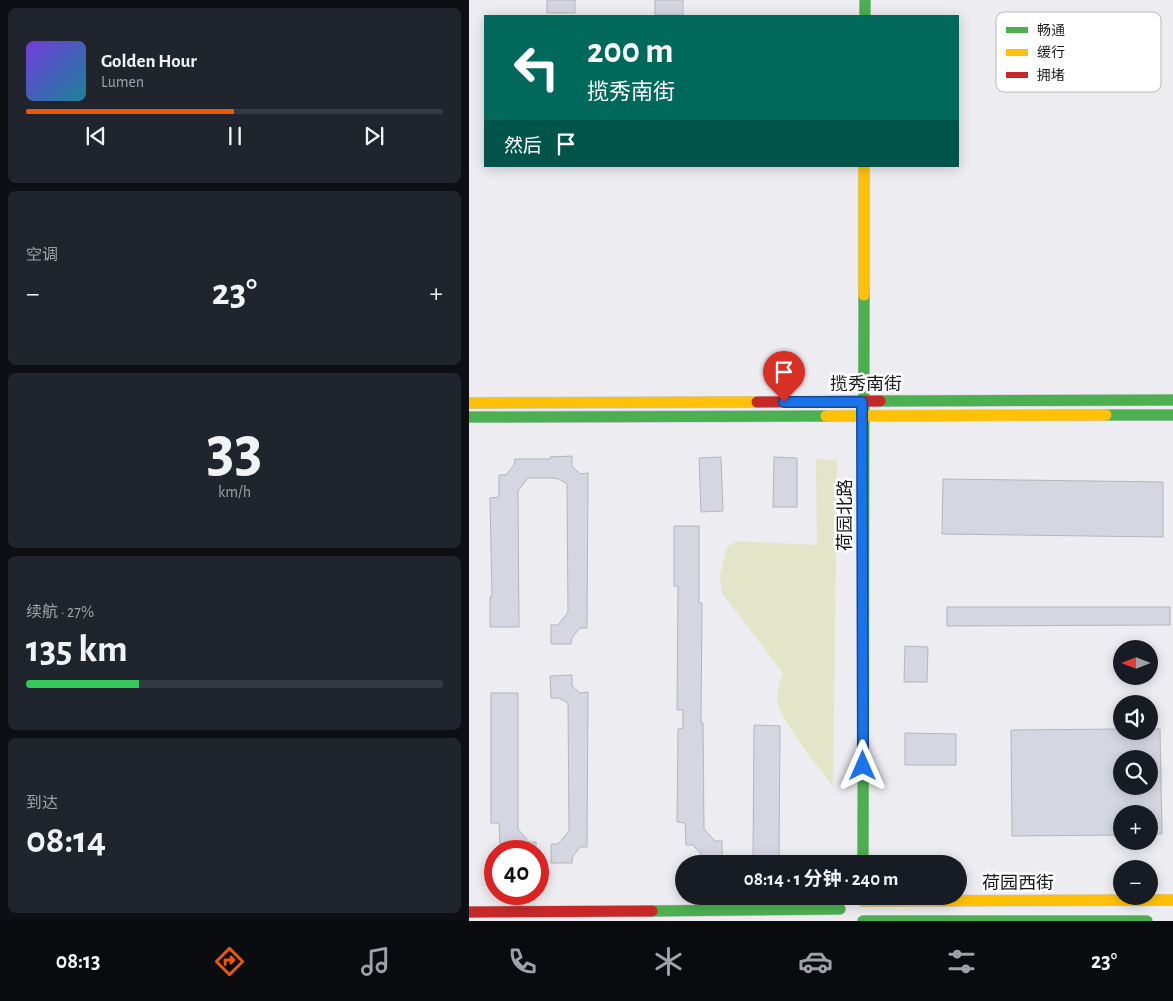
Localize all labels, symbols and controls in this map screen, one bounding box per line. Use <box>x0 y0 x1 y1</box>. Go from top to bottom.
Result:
legend <box>996 12 1161 92</box>
text: 畅通 <box>1037 23 1065 38</box>
text: 200 m <box>587 34 674 69</box>
icon: left <box>504 35 569 100</box>
text: 缓行 <box>1037 45 1065 60</box>
text: Golden Hour <box>101 52 197 71</box>
text: 拥堵 <box>1037 68 1065 83</box>
text: Lumen <box>101 74 144 90</box>
text: 揽秀南街 <box>587 81 675 103</box>
icon: previous <box>82 122 110 150</box>
icon: pause <box>221 122 249 150</box>
icon: next <box>360 122 388 150</box>
icon: arrive <box>552 130 580 158</box>
text: 然后 <box>504 137 542 156</box>
text: 空调 <box>26 247 58 263</box>
text: 23° <box>212 274 257 312</box>
text: − <box>26 280 39 308</box>
text: + <box>430 280 443 308</box>
pin <box>763 351 805 402</box>
icon: arrive <box>770 358 798 386</box>
street label: 揽秀南街 <box>830 374 902 394</box>
text: 33 <box>206 418 263 483</box>
street label: 荷园北路 <box>835 479 855 551</box>
text: km/h <box>218 484 251 500</box>
text: 续航 · 27% <box>26 604 94 620</box>
text: 135 km <box>26 631 128 669</box>
north arrow <box>1113 640 1158 685</box>
map controls <box>1113 640 1158 905</box>
button: sound <box>1113 695 1158 740</box>
position arrow <box>836 739 888 791</box>
button: search <box>1113 750 1158 795</box>
text: 到达 <box>26 795 58 811</box>
button: + <box>1113 805 1158 850</box>
text: 08:14 <box>26 822 106 860</box>
speed limit sign: 40 <box>484 840 549 905</box>
button: − <box>1113 860 1158 905</box>
text: 08:14 · 1 分钟 · 240 m <box>744 870 898 889</box>
street label: 荷园西街 <box>982 873 1054 893</box>
icon: directions <box>212 944 247 979</box>
icon: music <box>358 944 393 979</box>
icon: phone <box>505 944 540 979</box>
icon: climate <box>651 944 686 979</box>
icon: car <box>798 944 833 979</box>
icon: filters <box>944 944 979 979</box>
text: 08:13 <box>56 950 100 972</box>
text: 23° <box>1091 950 1117 972</box>

